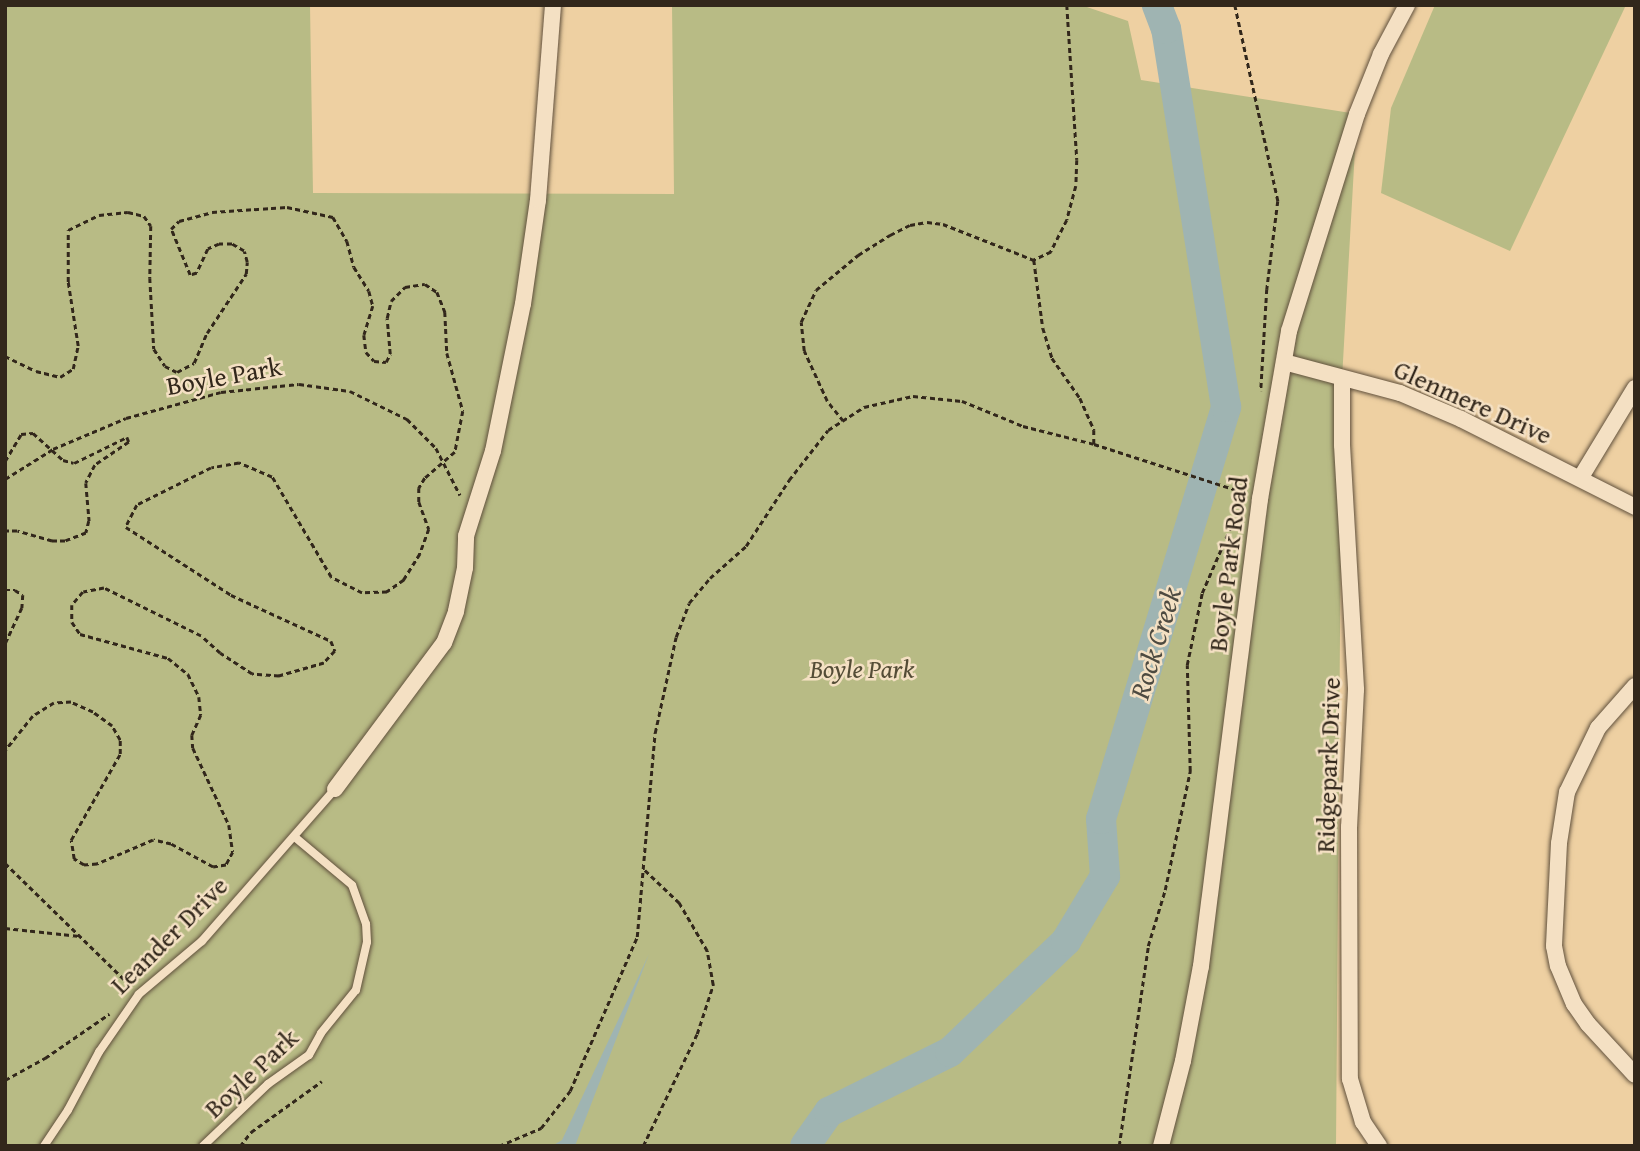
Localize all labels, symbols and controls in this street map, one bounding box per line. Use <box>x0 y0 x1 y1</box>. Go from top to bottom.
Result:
street label: Boyle Park <box>164 351 284 401</box>
street label: Glenmere Drive <box>1389 353 1557 451</box>
street label: Boyle Park Road <box>1202 475 1254 653</box>
water label: Rock Creek <box>1122 583 1188 703</box>
park label: Boyle Park <box>810 653 914 685</box>
street label: Ridgepark Drive <box>1309 677 1347 853</box>
street label: Leander Drive <box>104 870 234 1000</box>
street label: Boyle Park <box>198 1022 304 1124</box>

